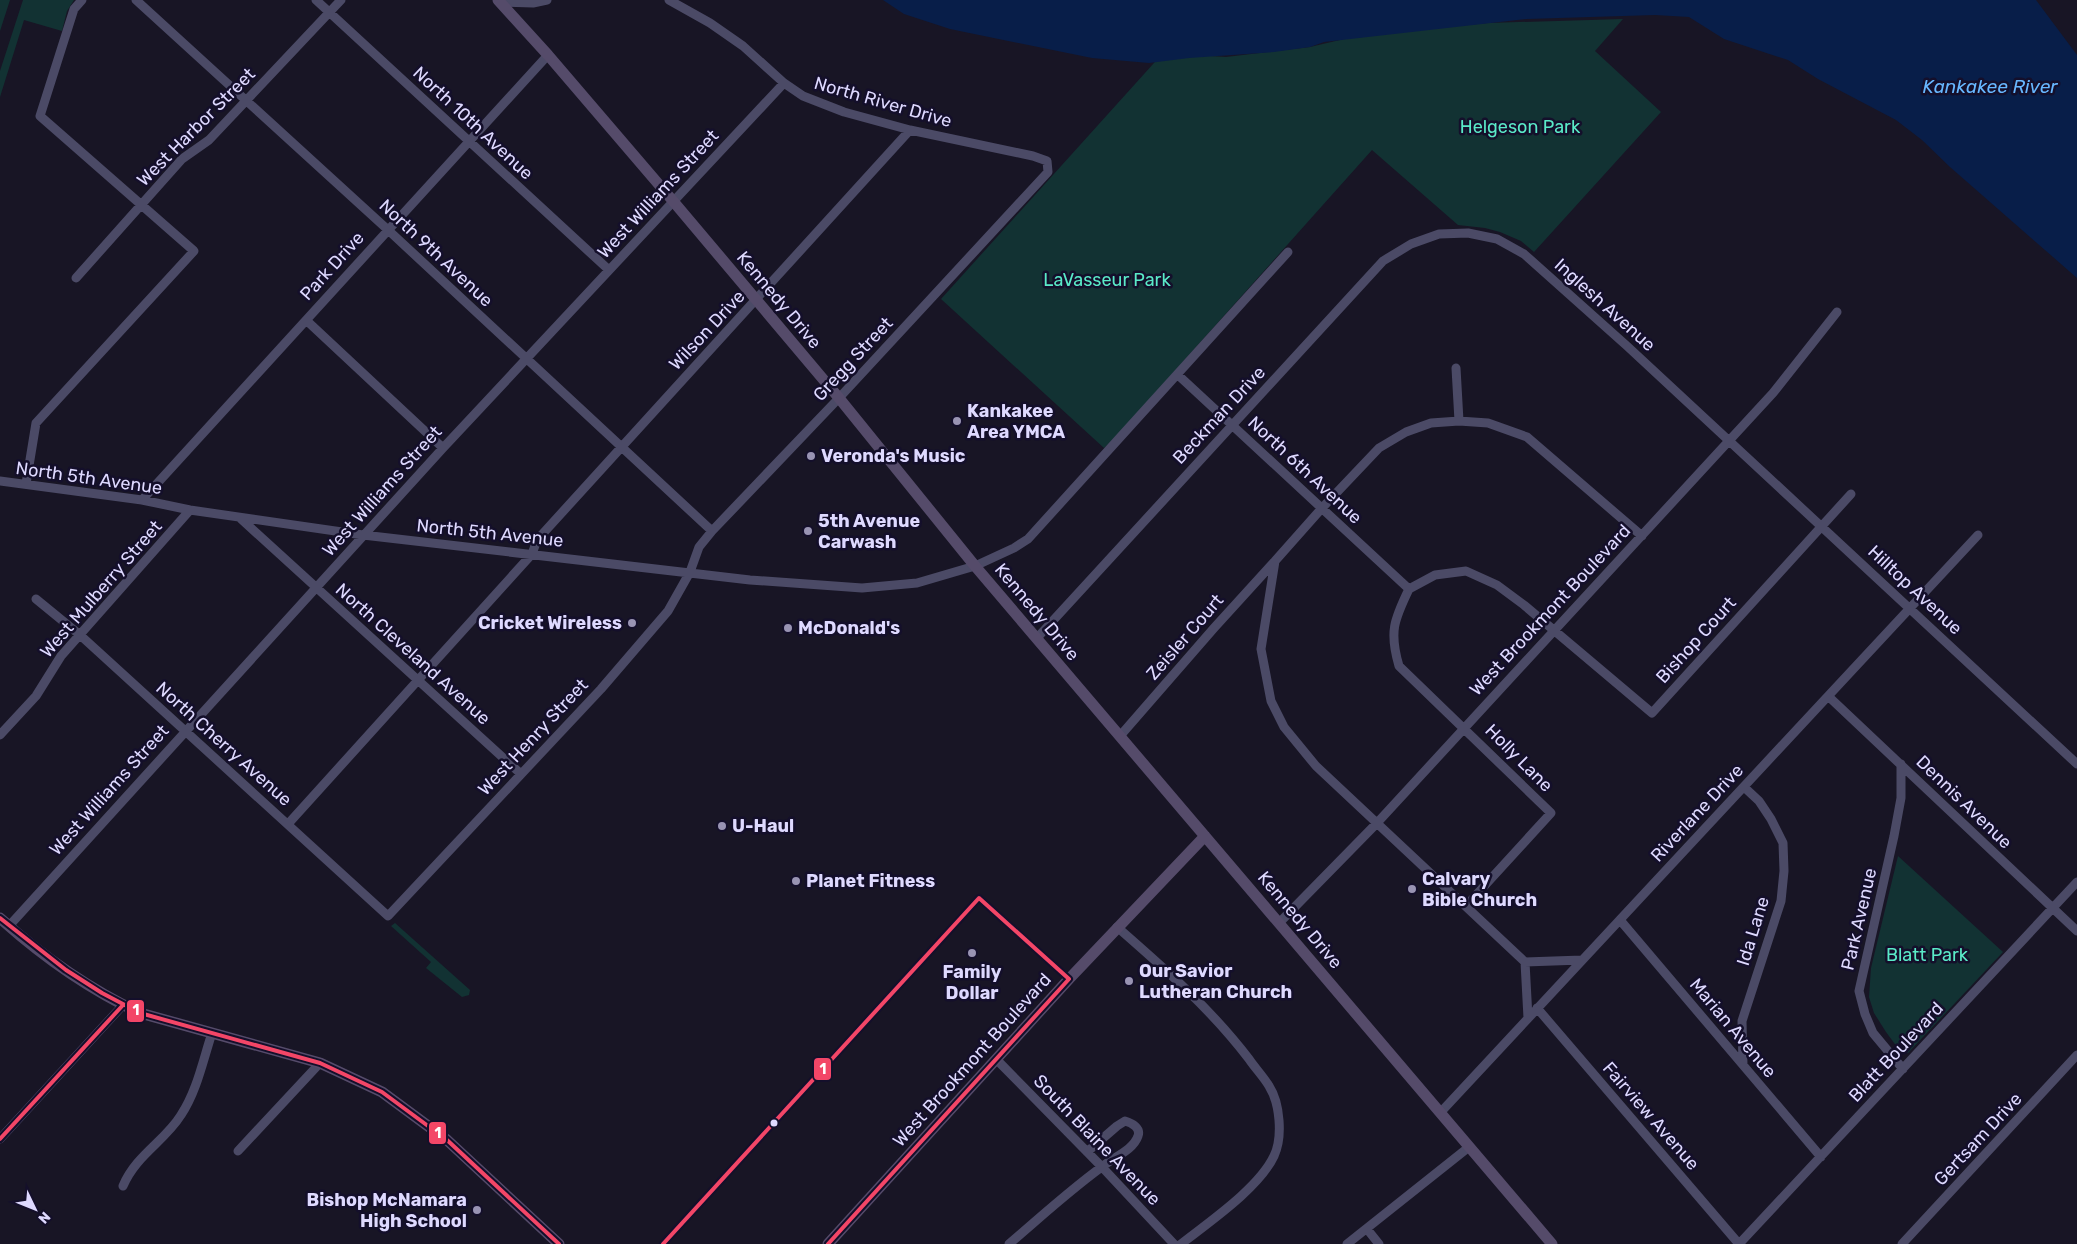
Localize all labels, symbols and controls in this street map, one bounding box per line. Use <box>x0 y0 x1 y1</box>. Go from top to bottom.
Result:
street label: North 10th Avenue <box>408 62 538 184</box>
street label: West Harbor Street <box>132 63 260 191</box>
street label: North River Drive <box>812 72 954 132</box>
water label: Kankakee River <box>1922 75 2058 98</box>
park label: Helgeson Park <box>1460 116 1581 138</box>
street label: West Williams Street <box>593 125 723 263</box>
street label: North 9th Avenue <box>374 195 498 311</box>
street label: Park Drive <box>295 227 369 305</box>
street label: Kennedy Drive <box>732 247 826 353</box>
street label: Inglesh Avenue <box>1550 254 1660 356</box>
park label: LaVasseur Park <box>1043 269 1171 291</box>
street label: Wilson Drive <box>664 285 750 375</box>
street label: Gregg Street <box>808 312 898 406</box>
street label: Beckman Drive <box>1168 361 1270 469</box>
place label: Kankakee Area YMCA <box>967 400 1065 443</box>
street label: North 6th Avenue <box>1243 412 1367 528</box>
marker: Kankakee Area YMCA <box>951 415 963 427</box>
street label: West Williams Street <box>318 421 446 561</box>
place label: Veronda's Music <box>821 445 966 467</box>
marker: Veronda's Music <box>805 450 817 462</box>
street label: North 5th Avenue <box>14 457 164 499</box>
place label: 5th Avenue Carwash <box>818 510 920 553</box>
street label: North 5th Avenue <box>415 514 565 552</box>
street label: West Mulberry Street <box>35 516 167 662</box>
street label: West Brookmont Boulevard <box>1465 520 1635 700</box>
marker: 5th Avenue Carwash <box>802 525 814 537</box>
street label: Hilltop Avenue <box>1863 541 1967 639</box>
street label: Kennedy Drive <box>990 559 1084 665</box>
street label: North Cleveland Avenue <box>331 579 495 729</box>
street label: Zeisler Court <box>1142 590 1228 684</box>
street label: Bishop Court <box>1651 592 1741 688</box>
place label: Cricket Wireless <box>478 612 622 634</box>
marker: Cricket Wireless <box>626 617 638 629</box>
place label: McDonald's <box>798 617 900 639</box>
marker: McDonald's <box>782 622 794 634</box>
street label: West Henry Street <box>473 674 593 800</box>
street label: North Cherry Avenue <box>152 677 296 811</box>
street label: West Williams Street <box>45 720 173 860</box>
street label: Holly Lane <box>1481 720 1557 796</box>
street label: Dennis Avenue <box>1911 751 2017 853</box>
street label: Riverlane Drive <box>1646 760 1748 866</box>
place label: U-Haul <box>732 815 794 837</box>
marker: U-Haul <box>716 820 728 832</box>
street label: Park Avenue <box>1837 866 1881 972</box>
street label: Kennedy Drive <box>1253 867 1347 973</box>
place label: Calvary Bible Church <box>1422 868 1537 911</box>
place label: Planet Fitness <box>806 870 935 892</box>
marker: Planet Fitness <box>790 875 802 887</box>
marker: Calvary Bible Church <box>1406 883 1418 895</box>
street label: Ida Lane <box>1732 894 1774 968</box>
park label: Blatt Park <box>1886 944 1969 966</box>
marker: Family Dollar <box>966 947 978 959</box>
place label: Our Savior Lutheran Church <box>1139 960 1292 1003</box>
place label: Family Dollar <box>943 961 1002 1004</box>
street label: West Brookmont Boulevard <box>888 969 1056 1151</box>
street label: Marian Avenue <box>1685 974 1781 1082</box>
marker: Our Savior Lutheran Church <box>1123 975 1135 987</box>
street label: Blatt Boulevard <box>1844 997 1948 1107</box>
line badge: 1 <box>126 999 145 1023</box>
text: 1 <box>133 1002 140 1019</box>
line badge: 1 <box>813 1057 832 1081</box>
street label: Fairview Avenue <box>1598 1057 1704 1175</box>
text: 1 <box>820 1061 827 1078</box>
street label: South Blaine Avenue <box>1029 1070 1165 1210</box>
street label: Gertsam Drive <box>1929 1088 2027 1190</box>
unlabelled marker <box>769 1118 779 1128</box>
line badge: 1 <box>428 1121 447 1145</box>
text: 1 <box>435 1125 442 1142</box>
north arrow <box>10 1184 60 1234</box>
place label: Bishop McNamara High School <box>307 1189 467 1232</box>
marker: Bishop McNamara High School <box>471 1204 483 1216</box>
text: N <box>34 1208 54 1227</box>

